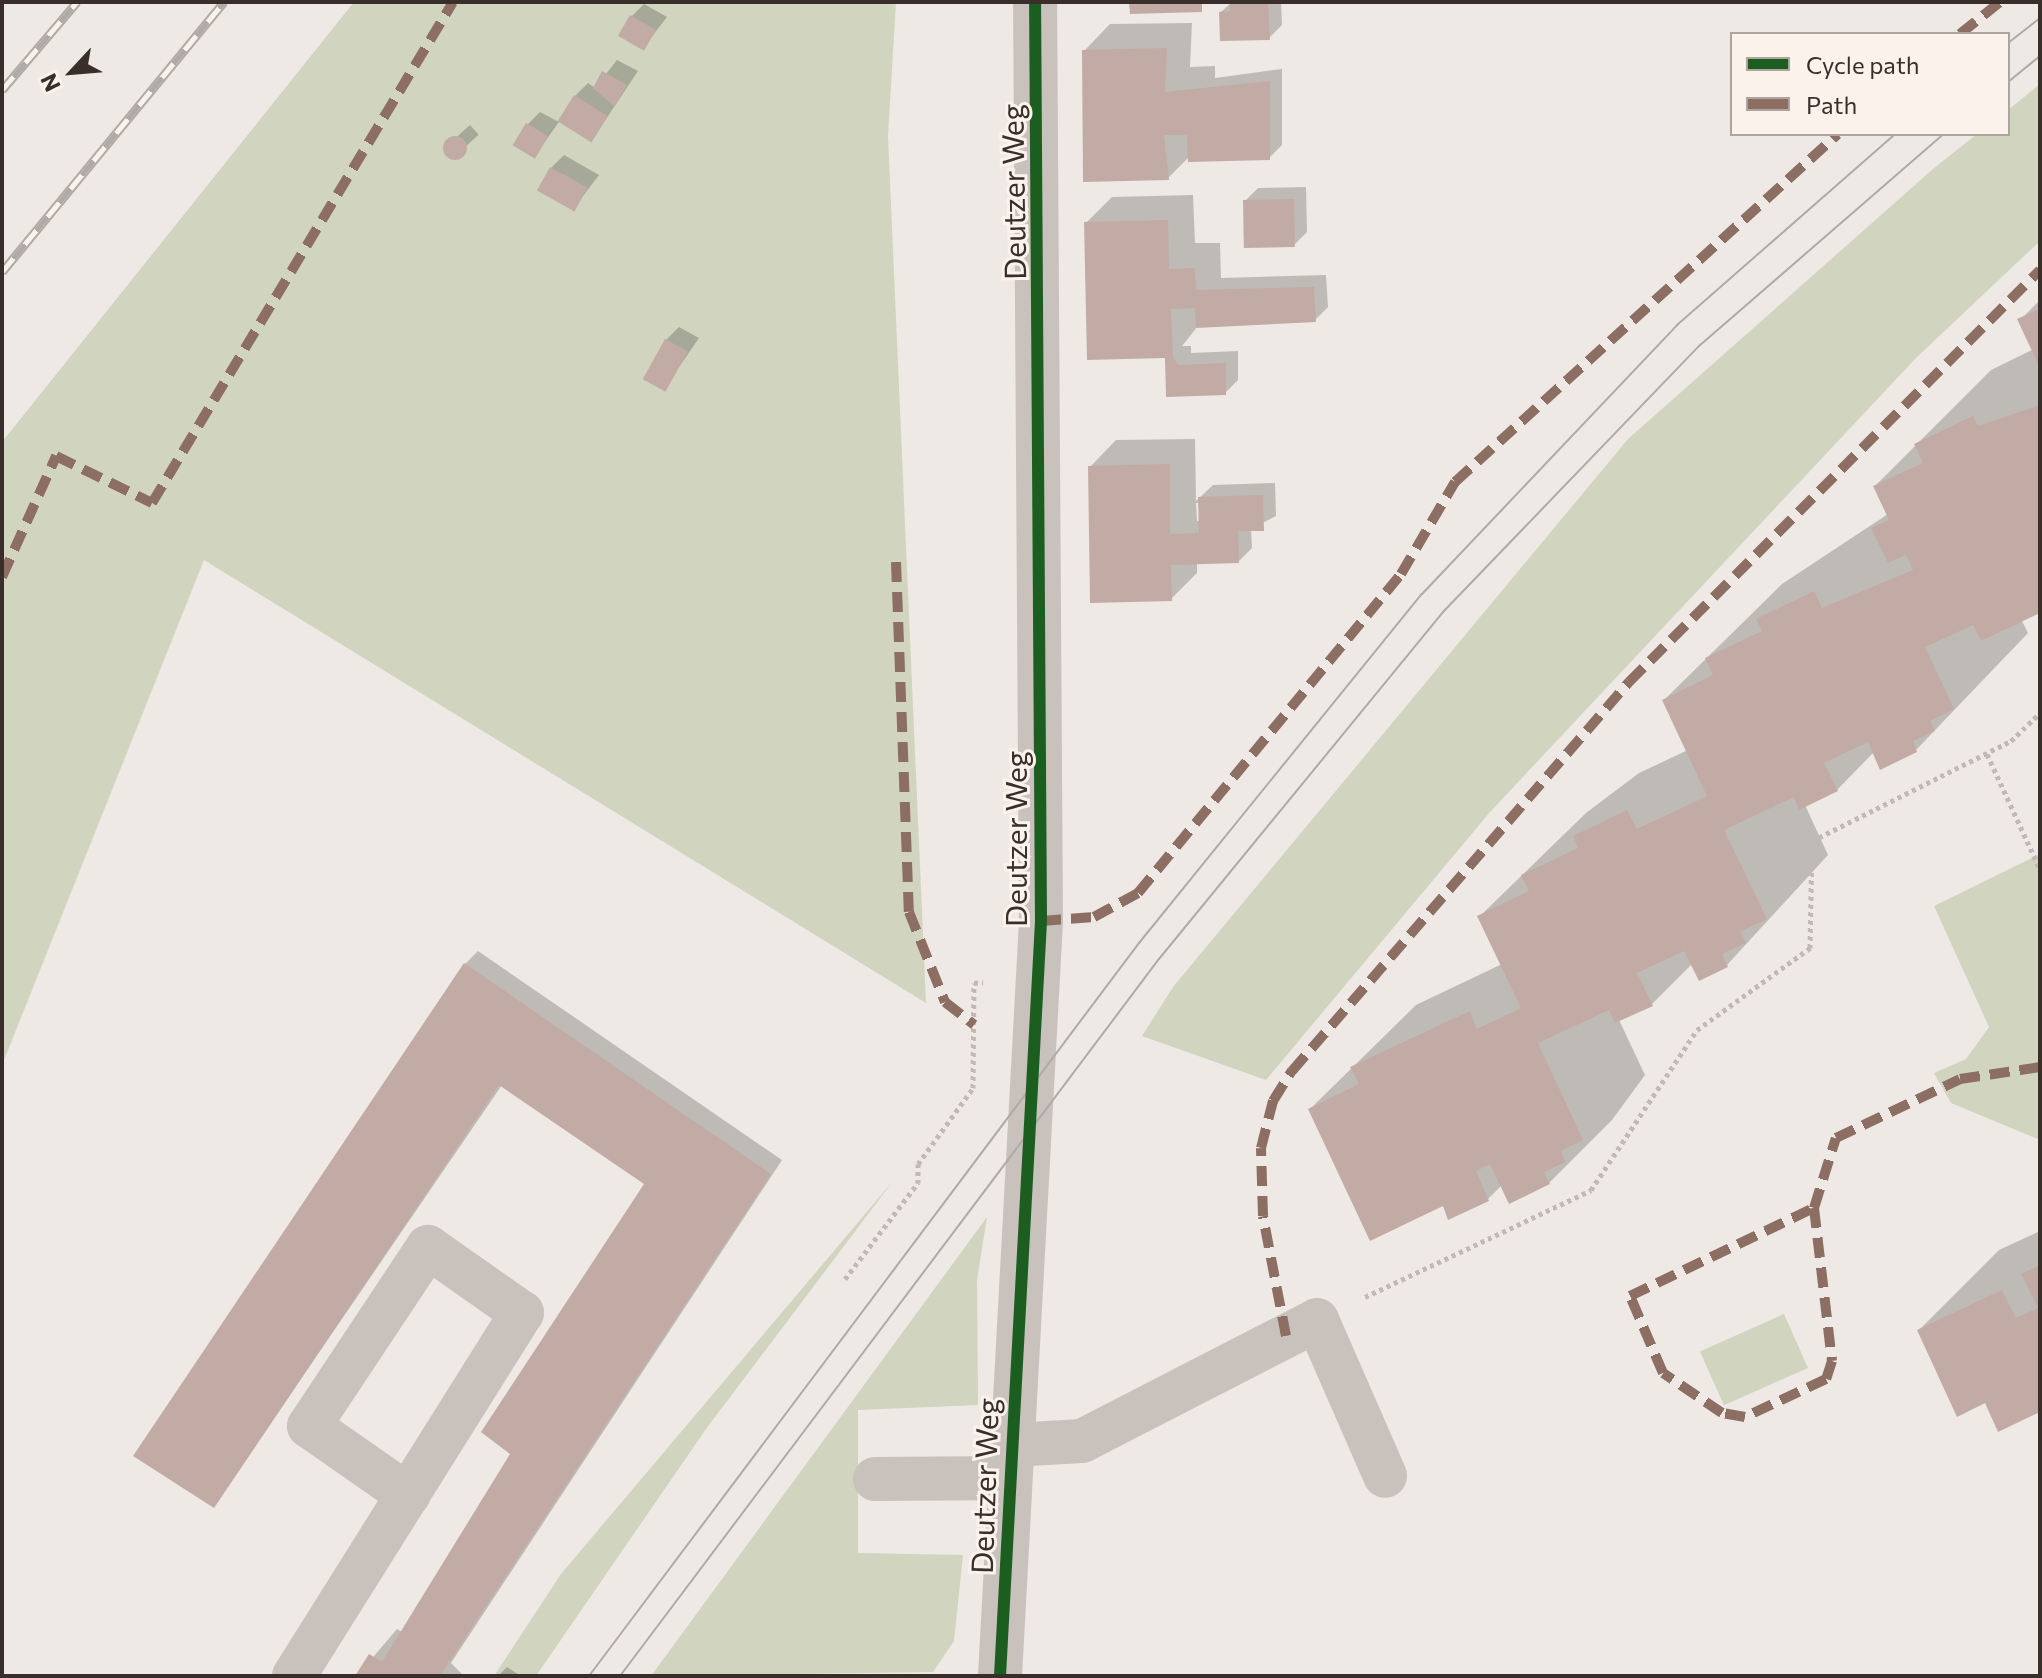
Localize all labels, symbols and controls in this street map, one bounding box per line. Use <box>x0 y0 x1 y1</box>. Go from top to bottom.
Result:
north arrow <box>32 32 112 112</box>
legend <box>1730 32 2010 136</box>
text: Cycle path <box>1806 50 1920 79</box>
text: N <box>34 69 66 96</box>
text: Path <box>1806 90 1857 119</box>
street label: Deutzer Weg <box>993 104 1033 280</box>
street label: Deutzer Weg <box>997 751 1033 927</box>
street label: Deutzer Weg <box>963 1397 1005 1575</box>

